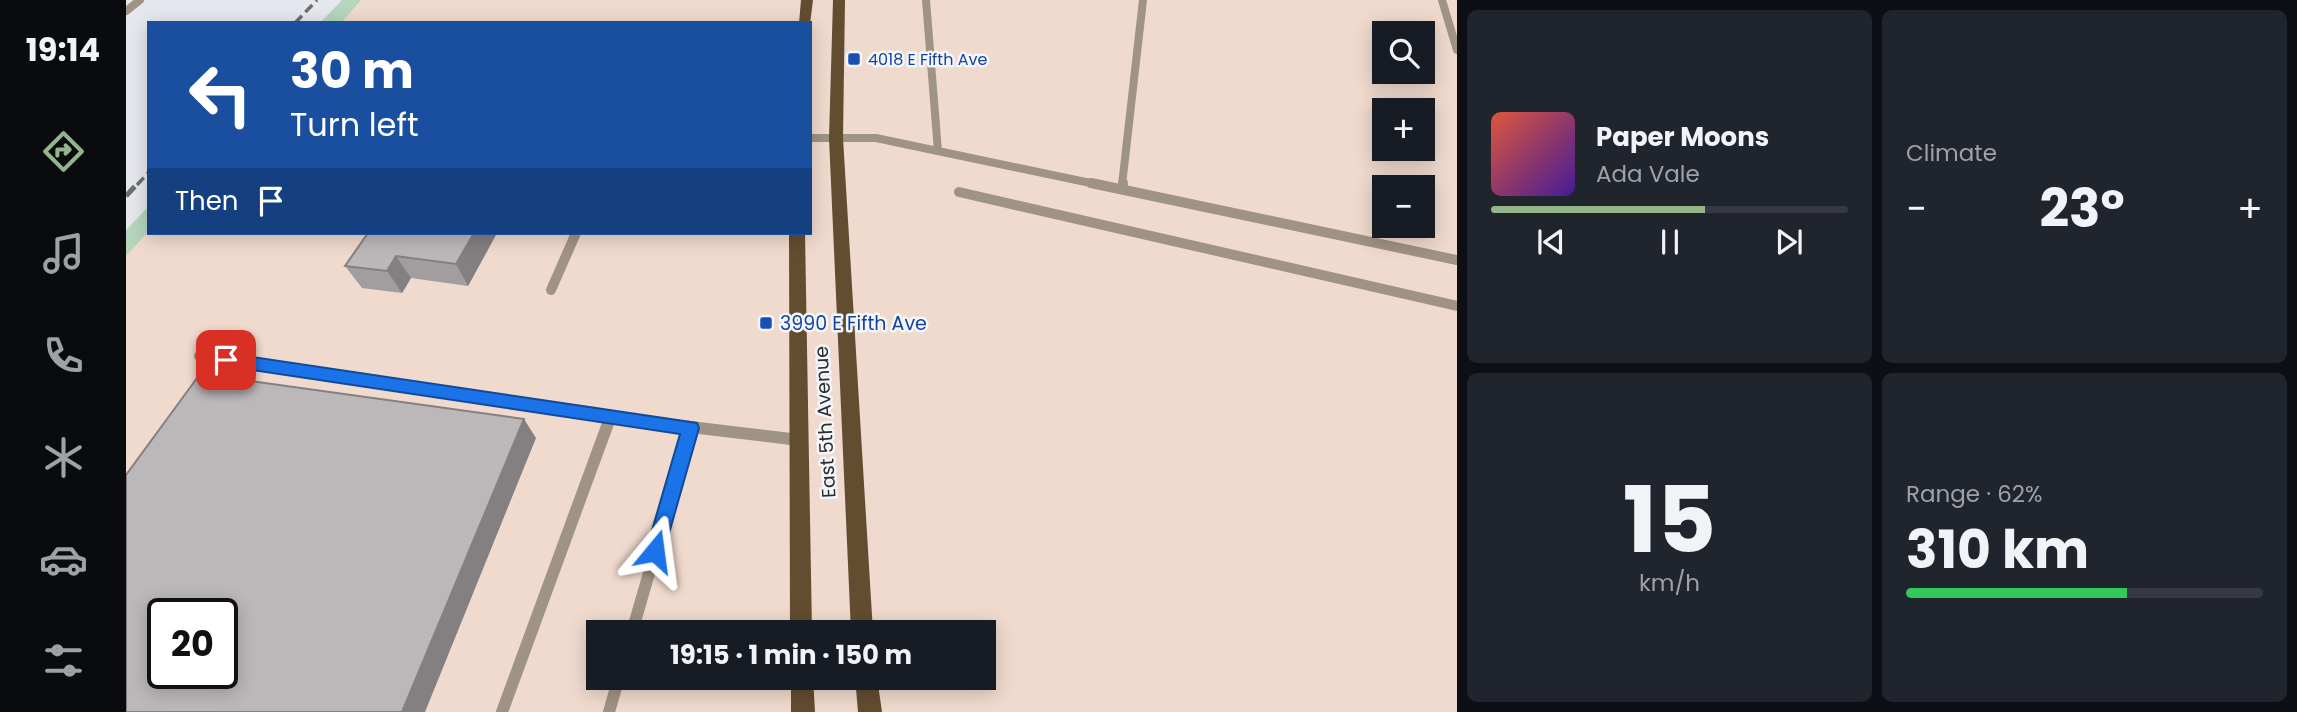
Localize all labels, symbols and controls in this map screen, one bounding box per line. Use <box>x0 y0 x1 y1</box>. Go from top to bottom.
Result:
map controls <box>1372 21 1435 238</box>
button: search <box>1372 21 1435 84</box>
text: 19:14 <box>26 27 100 72</box>
text: 30 m <box>290 37 414 105</box>
place label: 4018 E Fifth Ave <box>868 48 987 71</box>
icon: left <box>175 49 266 140</box>
marker: 4018 E Fifth Ave <box>846 51 862 67</box>
button: + <box>1372 98 1435 161</box>
text: Turn left <box>290 102 419 147</box>
text: Paper Moons <box>1596 119 1769 155</box>
icon: directions <box>39 127 88 176</box>
text: Climate <box>1906 137 1997 169</box>
text: Ada Vale <box>1596 158 1700 190</box>
text: 23° <box>2039 172 2125 245</box>
button: − <box>1372 175 1435 238</box>
icon: arrive <box>252 182 290 220</box>
text: − <box>1906 182 1927 235</box>
text: + <box>2237 182 2263 235</box>
text: Then <box>175 183 238 219</box>
icon: previous <box>1532 223 1570 261</box>
icon: pause <box>1651 223 1689 261</box>
icon: next <box>1770 223 1808 261</box>
icon: music <box>39 229 88 278</box>
place label: 3990 E Fifth Ave <box>780 310 927 337</box>
marker: 3990 E Fifth Ave <box>758 315 774 331</box>
pin <box>196 330 256 390</box>
icon: phone <box>39 331 88 380</box>
icon: arrive <box>207 341 245 379</box>
street label: East 5th Avenue <box>808 345 842 499</box>
icon: climate <box>39 433 88 482</box>
text: 15 <box>1623 456 1716 584</box>
text: Range · 62% <box>1906 478 2043 510</box>
text: 310 km <box>1906 513 2089 586</box>
position arrow <box>618 514 692 588</box>
icon: car <box>39 535 88 584</box>
text: km/h <box>1639 567 1700 599</box>
speed limit sign: 20 <box>147 598 238 689</box>
icon: filters <box>39 636 88 685</box>
text: 19:15 · 1 min · 150 m <box>670 637 912 673</box>

